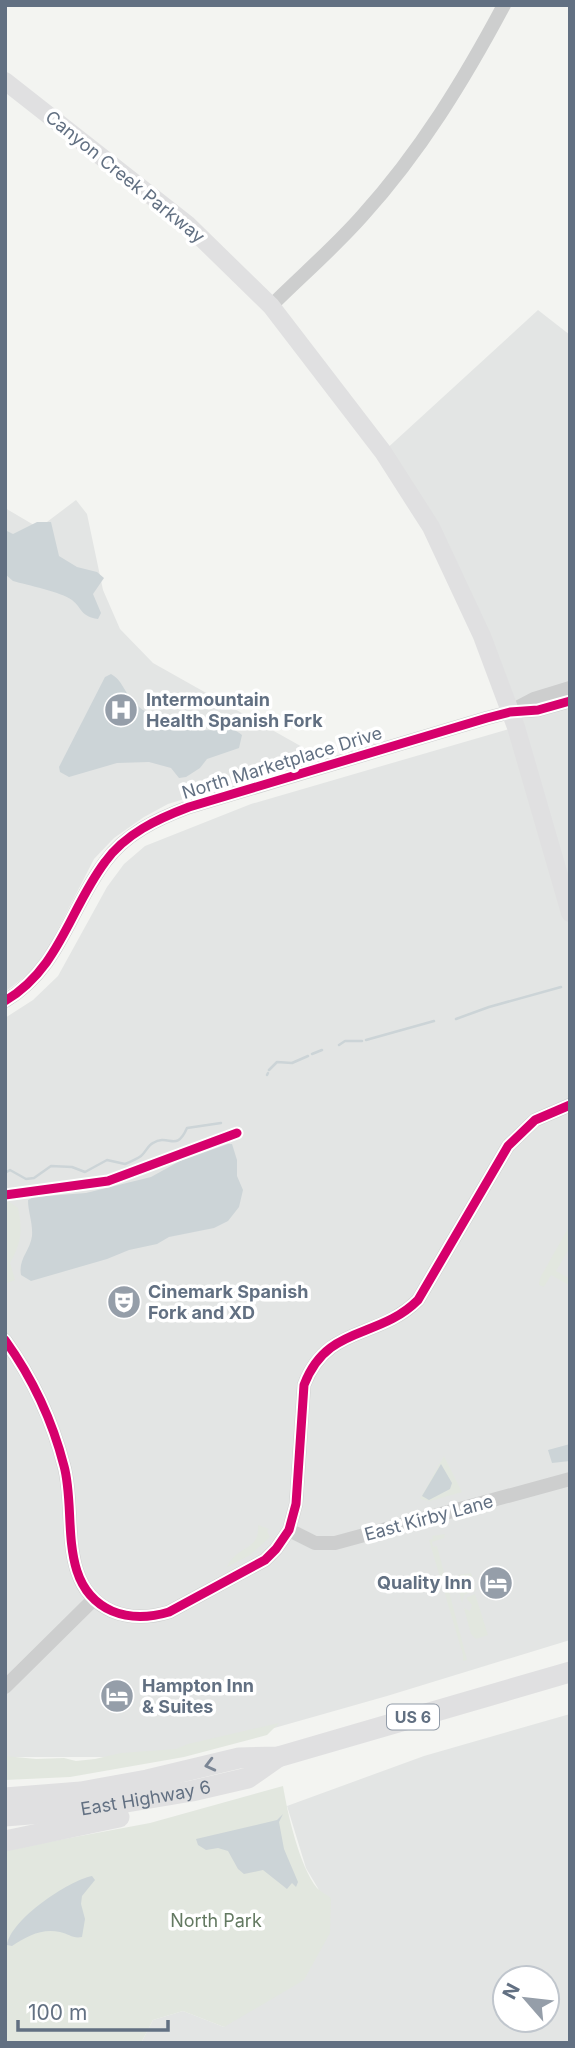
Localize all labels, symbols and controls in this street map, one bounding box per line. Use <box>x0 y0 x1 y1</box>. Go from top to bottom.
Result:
street label: Canyon Creek Parkway <box>42 106 209 247</box>
place label: Intermountain Health Spanish Fork <box>146 689 323 731</box>
hospital icon: Intermountain Health Spanish Fork <box>102 691 140 729</box>
street label: North Marketplace Drive <box>179 722 385 803</box>
place label: Cinemark Spanish Fork and XD <box>148 1281 308 1323</box>
theatre icon: Cinemark Spanish Fork and XD <box>105 1283 143 1321</box>
street label: East Kirby Lane <box>362 1490 496 1545</box>
hotel icon: Quality Inn <box>477 1564 515 1602</box>
place label: Quality Inn <box>377 1572 472 1593</box>
place label: Hampton Inn & Suites <box>142 1675 254 1717</box>
hotel icon: Hampton Inn & Suites <box>98 1677 136 1715</box>
road number: US 6 <box>387 1704 439 1730</box>
one-way arrow <box>204 1757 216 1771</box>
street label: East Highway 6 <box>79 1776 213 1820</box>
park label: North Park <box>170 1910 262 1931</box>
north arrow <box>491 1964 561 2034</box>
text: N <box>498 1979 525 2003</box>
scale bar <box>18 1988 168 2032</box>
text: 100 m <box>28 2000 87 2025</box>

